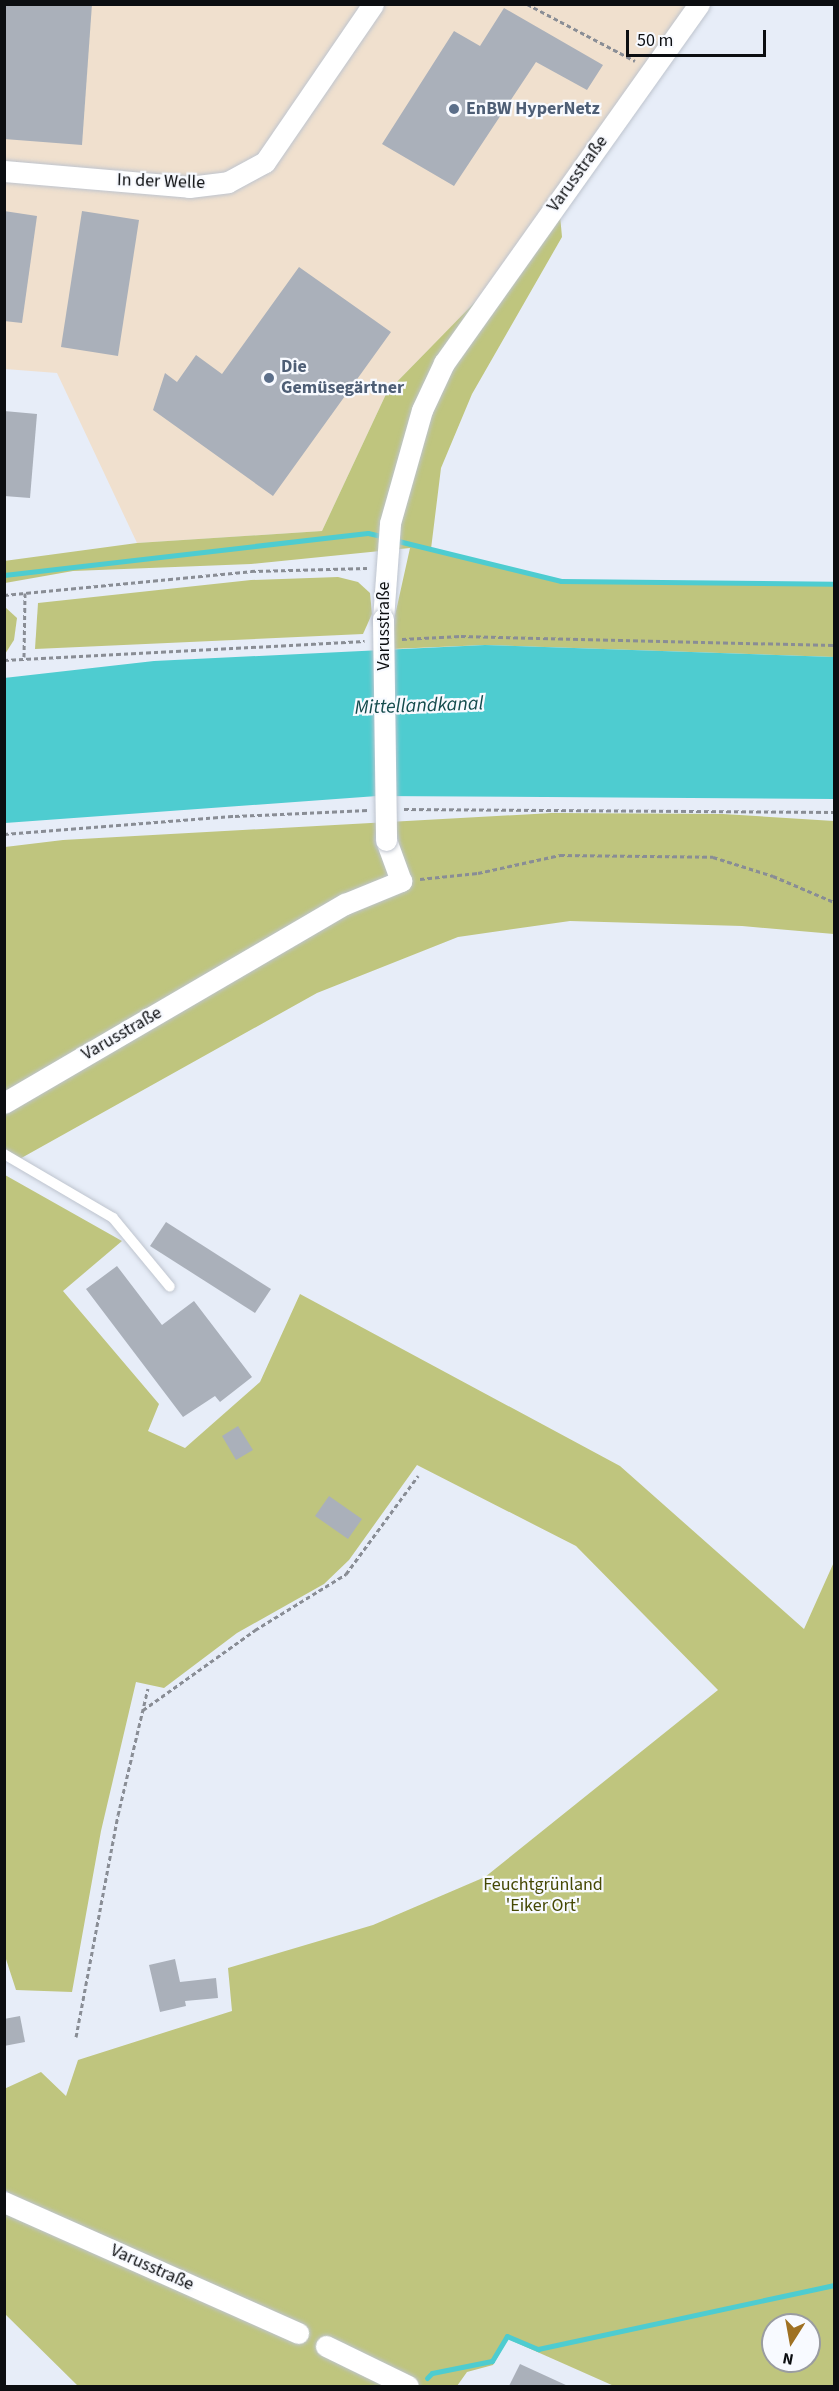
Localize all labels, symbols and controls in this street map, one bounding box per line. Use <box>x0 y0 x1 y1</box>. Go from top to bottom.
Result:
scale bar <box>629 18 768 56</box>
text: 50 m <box>637 28 673 53</box>
place label: EnBW HyperNetz <box>466 98 600 120</box>
marker: EnBW HyperNetz <box>447 102 461 116</box>
street label: Varusstraße <box>543 132 613 216</box>
street label: In der Welle <box>117 170 205 194</box>
place label: Die Gemüsegärtner <box>281 357 404 400</box>
marker: Die Gemüsegärtner <box>262 371 276 385</box>
street label: Varusstraße <box>373 582 395 670</box>
water label: Mittellandkanal <box>354 692 484 720</box>
street label: Varusstraße <box>78 1002 166 1066</box>
park label: Feuchtgrünland 'Eiker Ort' <box>483 1875 603 1918</box>
street label: Varusstraße <box>107 2240 197 2296</box>
north arrow <box>761 2313 821 2373</box>
text: N <box>781 2347 795 2371</box>

